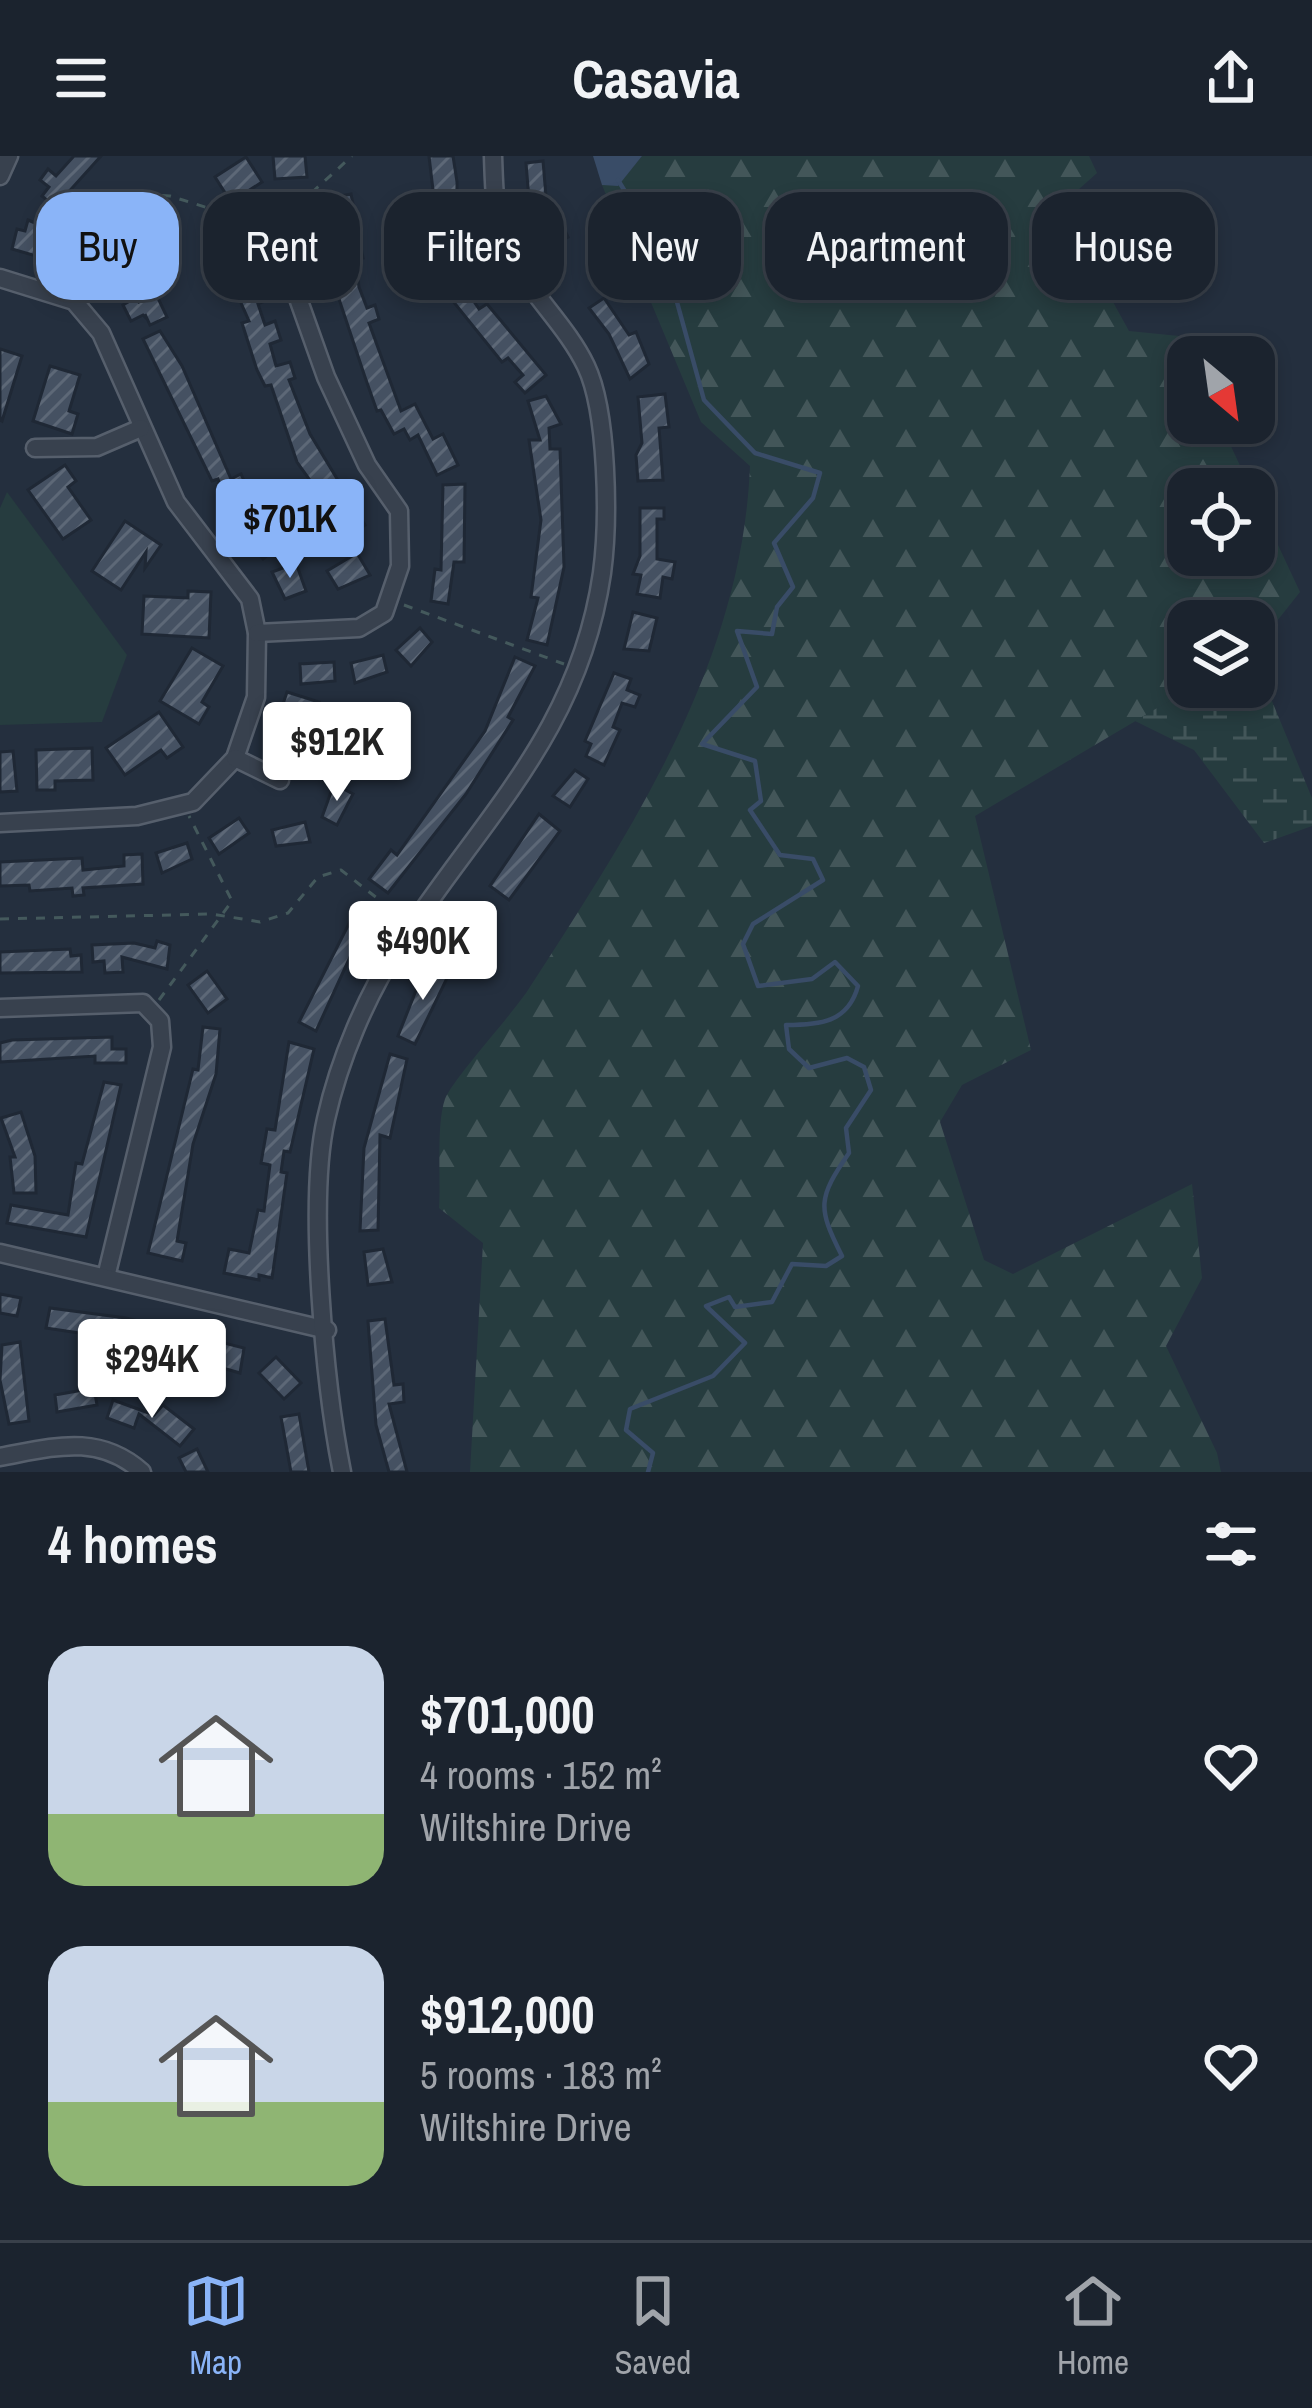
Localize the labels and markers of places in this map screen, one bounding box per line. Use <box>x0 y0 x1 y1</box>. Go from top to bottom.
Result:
pin: $701K <box>206 479 374 581</box>
pin: $912K <box>253 702 421 804</box>
pin: $490K <box>339 901 507 1003</box>
pin: $294K <box>68 1319 236 1421</box>

